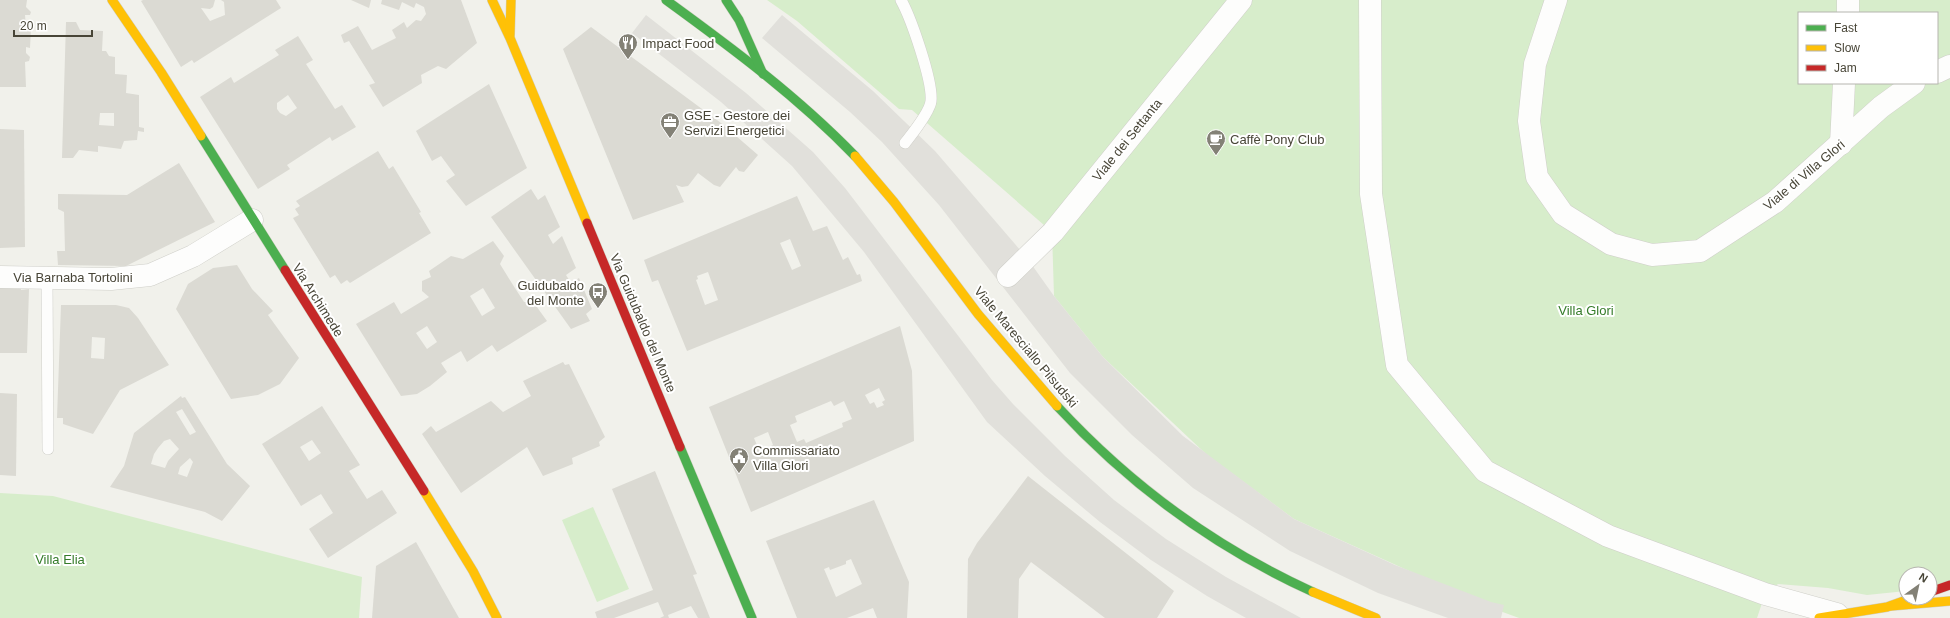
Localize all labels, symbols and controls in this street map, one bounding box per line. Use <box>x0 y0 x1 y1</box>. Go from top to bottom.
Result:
scale bar <box>14 12 92 38</box>
legend <box>1798 12 1938 84</box>
text: 20 m <box>20 19 47 33</box>
text: Fast <box>1834 21 1858 35</box>
restaurant icon: Impact Food <box>617 32 639 60</box>
place label: Impact Food <box>642 36 714 51</box>
text: Slow <box>1834 41 1860 55</box>
text: Jam <box>1834 61 1857 75</box>
street label: Viale dei Settanta <box>1089 95 1165 184</box>
place label: GSE - Gestore dei Servizi Energetici <box>684 108 790 138</box>
office icon: GSE - Gestore dei Servizi Energetici <box>659 111 681 139</box>
cafe icon: Caffè Pony Club <box>1205 128 1227 156</box>
place label: Caffè Pony Club <box>1230 132 1324 147</box>
street label: Viale di Villa Glori <box>1760 137 1848 213</box>
street label: Via Guidubaldo del Monte <box>607 251 679 395</box>
street label: Via Archimede <box>289 261 347 339</box>
street label: Via Barnaba Tortolini <box>13 270 133 285</box>
place label: Guidubaldo del Monte <box>518 278 584 308</box>
bus stop icon: Guidubaldo del Monte <box>587 281 609 309</box>
street label: Viale Maresciallo Pilsudski <box>971 284 1081 410</box>
park label: Villa Glori <box>1558 303 1614 318</box>
place label: Commissariato Villa Glori <box>753 443 840 473</box>
public building icon: Commissariato Villa Glori <box>728 446 750 474</box>
park label: Villa Elia <box>35 552 86 567</box>
north arrow <box>1898 566 1938 606</box>
text: N <box>1917 570 1930 585</box>

